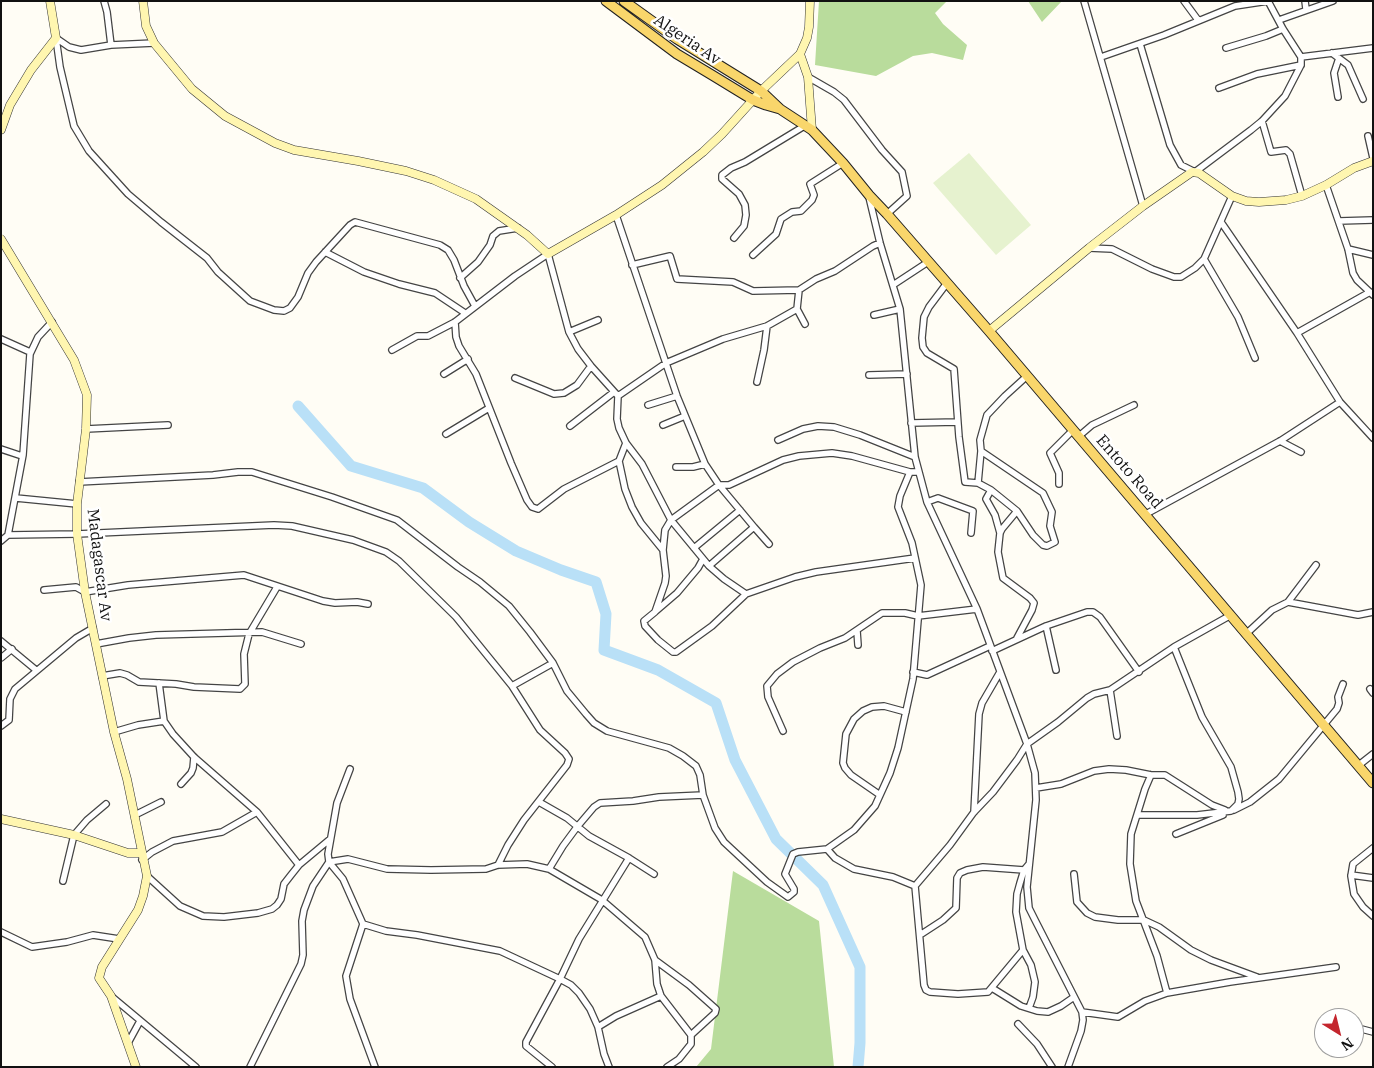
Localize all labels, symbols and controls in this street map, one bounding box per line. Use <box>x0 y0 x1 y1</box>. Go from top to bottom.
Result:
street label: Algeria Av <box>650 11 724 69</box>
street label: Entoto Road <box>1092 431 1166 513</box>
street label: Madagascar Av <box>83 508 115 622</box>
north arrow <box>1314 1008 1364 1058</box>
text: N <box>1337 1034 1357 1055</box>

